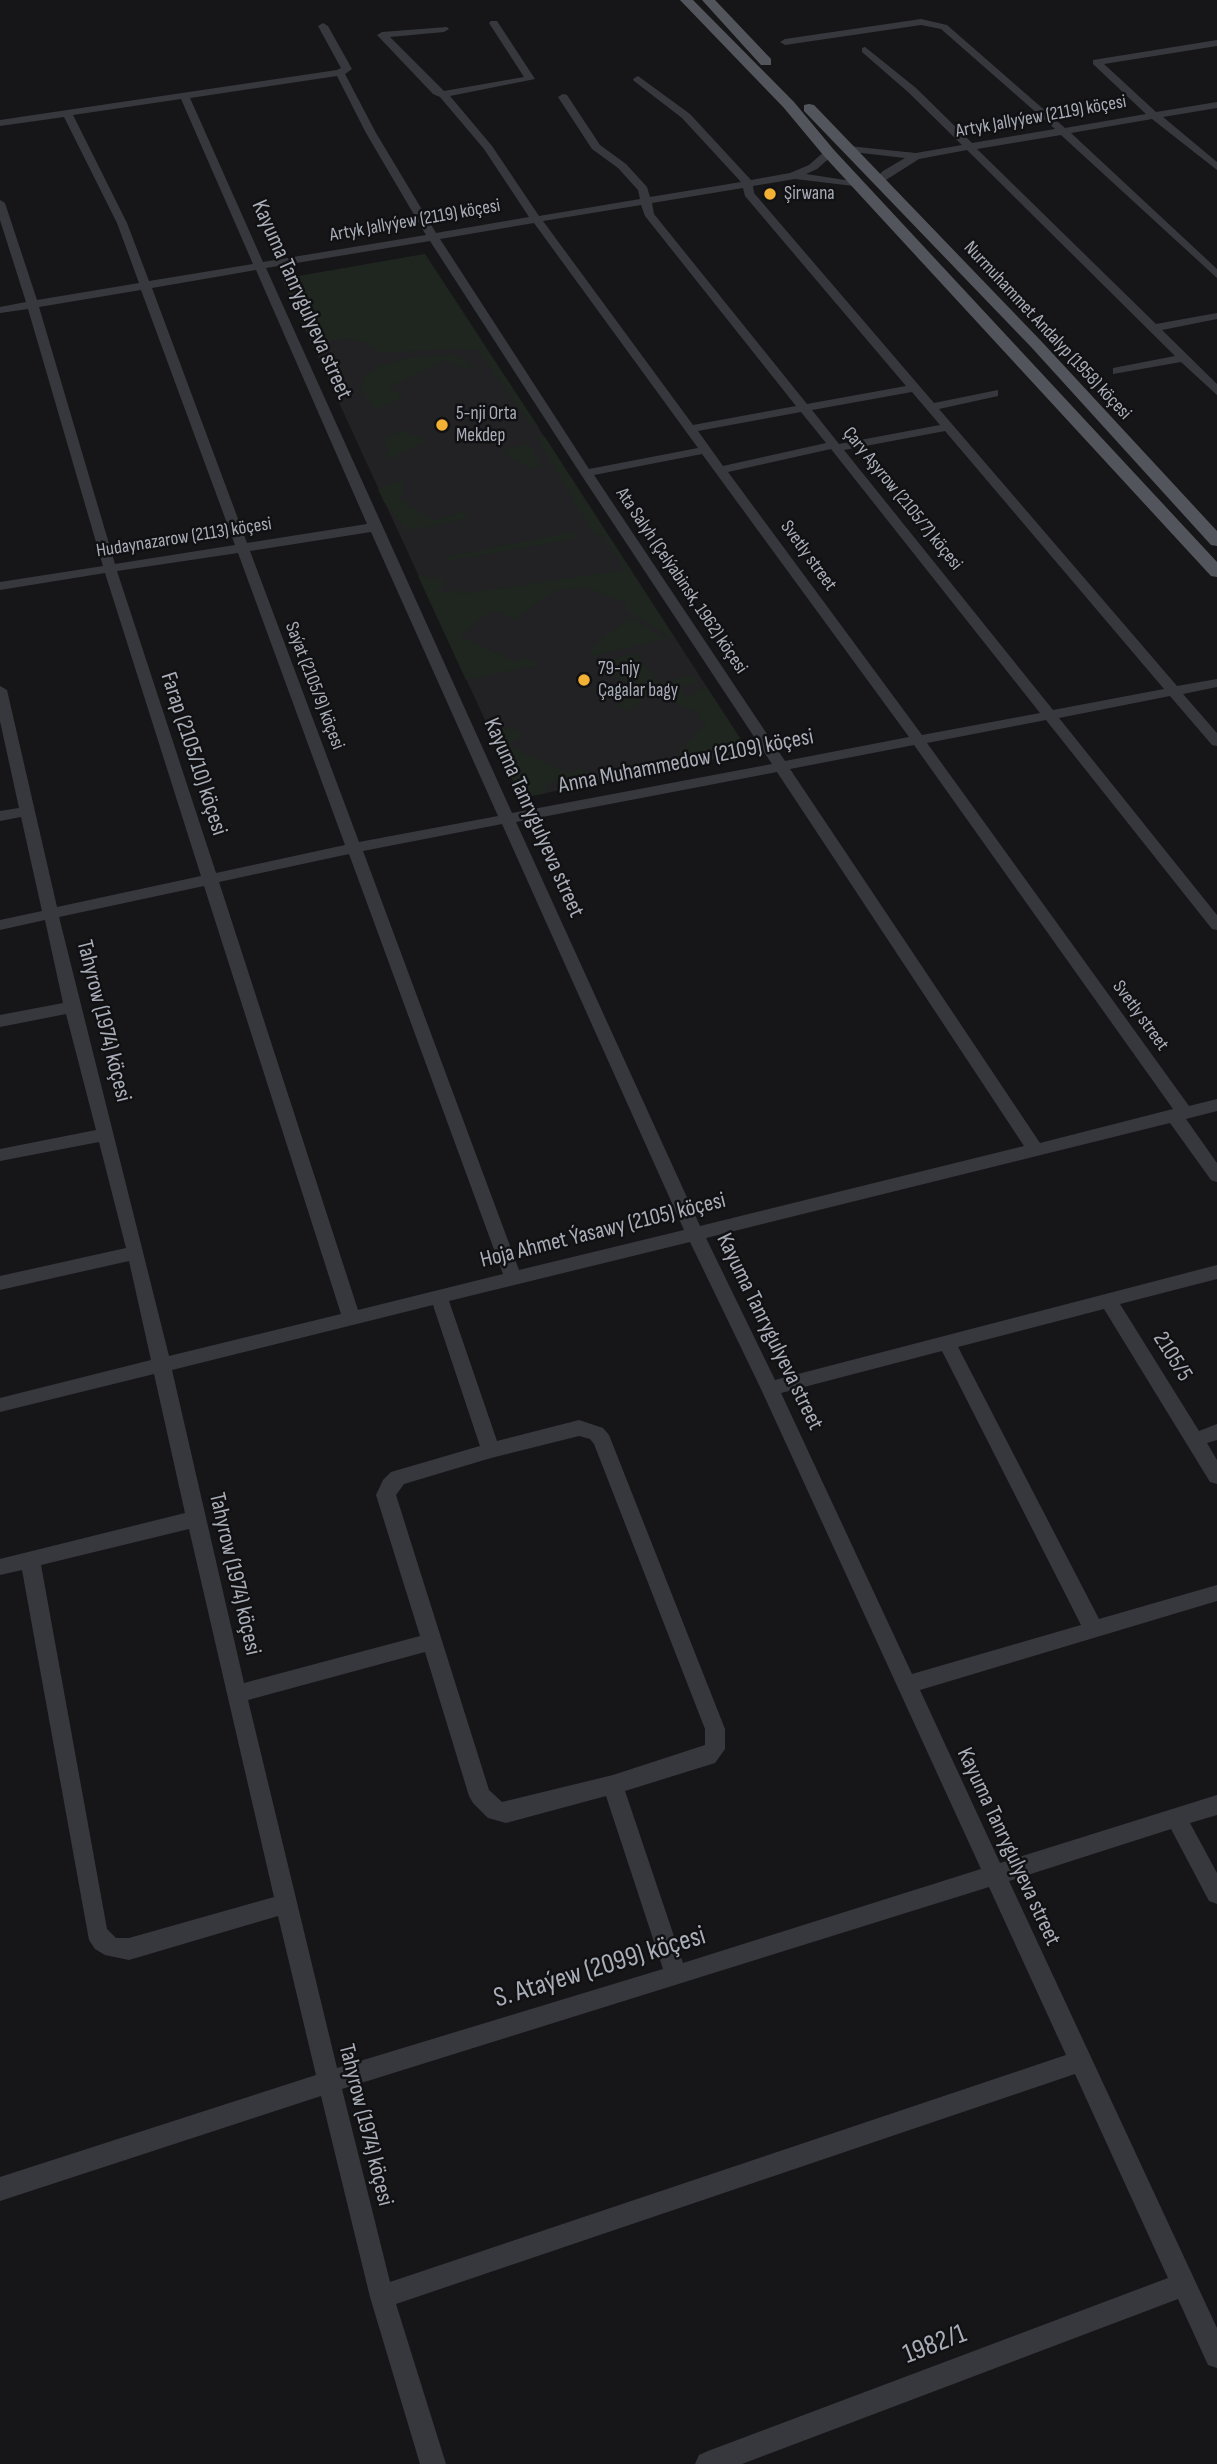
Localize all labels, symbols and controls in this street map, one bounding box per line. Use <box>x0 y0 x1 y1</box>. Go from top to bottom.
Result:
street label: Artyk Jallyýew (2119) köçesi <box>954 91 1128 143</box>
place label: Şirwana <box>784 183 835 205</box>
marker: Şirwana <box>762 186 778 202</box>
street label: Artyk Jallyýew (2119) köçesi <box>328 195 502 247</box>
street label: Kayuma Tanrygulyeva street <box>245 196 357 404</box>
street label: Nurmuhammet Andalyp (1958) köçesi <box>958 237 1136 425</box>
place label: 5-nji Orta Mekdep <box>456 403 517 447</box>
marker: 5-nji Orta Mekdep <box>434 417 450 433</box>
street label: Çary Aşyrow (2105/7) köçesi <box>837 423 967 575</box>
street label: Ata Salyh (Çelýabinsk, 1962) köçesi <box>610 484 752 678</box>
street label: Hudaynazarow (2113) köçesi <box>95 513 273 563</box>
street label: Svetly street <box>775 516 841 596</box>
street label: Saýat (2105/9) köçesi <box>279 619 349 753</box>
place label: 79-njy Çagalar bagy <box>598 658 678 702</box>
street label: Farap (2105/10) köçesi <box>154 669 232 839</box>
marker: 79-njy Çagalar bagy <box>576 672 592 688</box>
street label: Kayuma Tanrygulyeva street <box>477 714 589 922</box>
street label: Anna Muhammedow (2109) köçesi <box>556 724 816 800</box>
street label: Tahyrow (1974) köçesi <box>70 937 136 1105</box>
street label: Svetly street <box>1107 976 1173 1056</box>
street label: Hoja Ahmet Ýasawy (2105) köçesi <box>477 1187 729 1275</box>
street label: Kayuma Tanrygulyeva street <box>709 1229 829 1435</box>
street label: 2105/5 <box>1146 1327 1198 1387</box>
street label: Tahyrow (1974) köçesi <box>202 1490 266 1658</box>
street label: Kayuma Tanrygulyeva street <box>950 1744 1066 1950</box>
street label: S. Ataýew (2099) köçesi <box>490 1920 710 2016</box>
street label: Tahyrow (1974) köçesi <box>332 2041 398 2209</box>
street label: 1982/1 <box>899 2318 971 2372</box>

